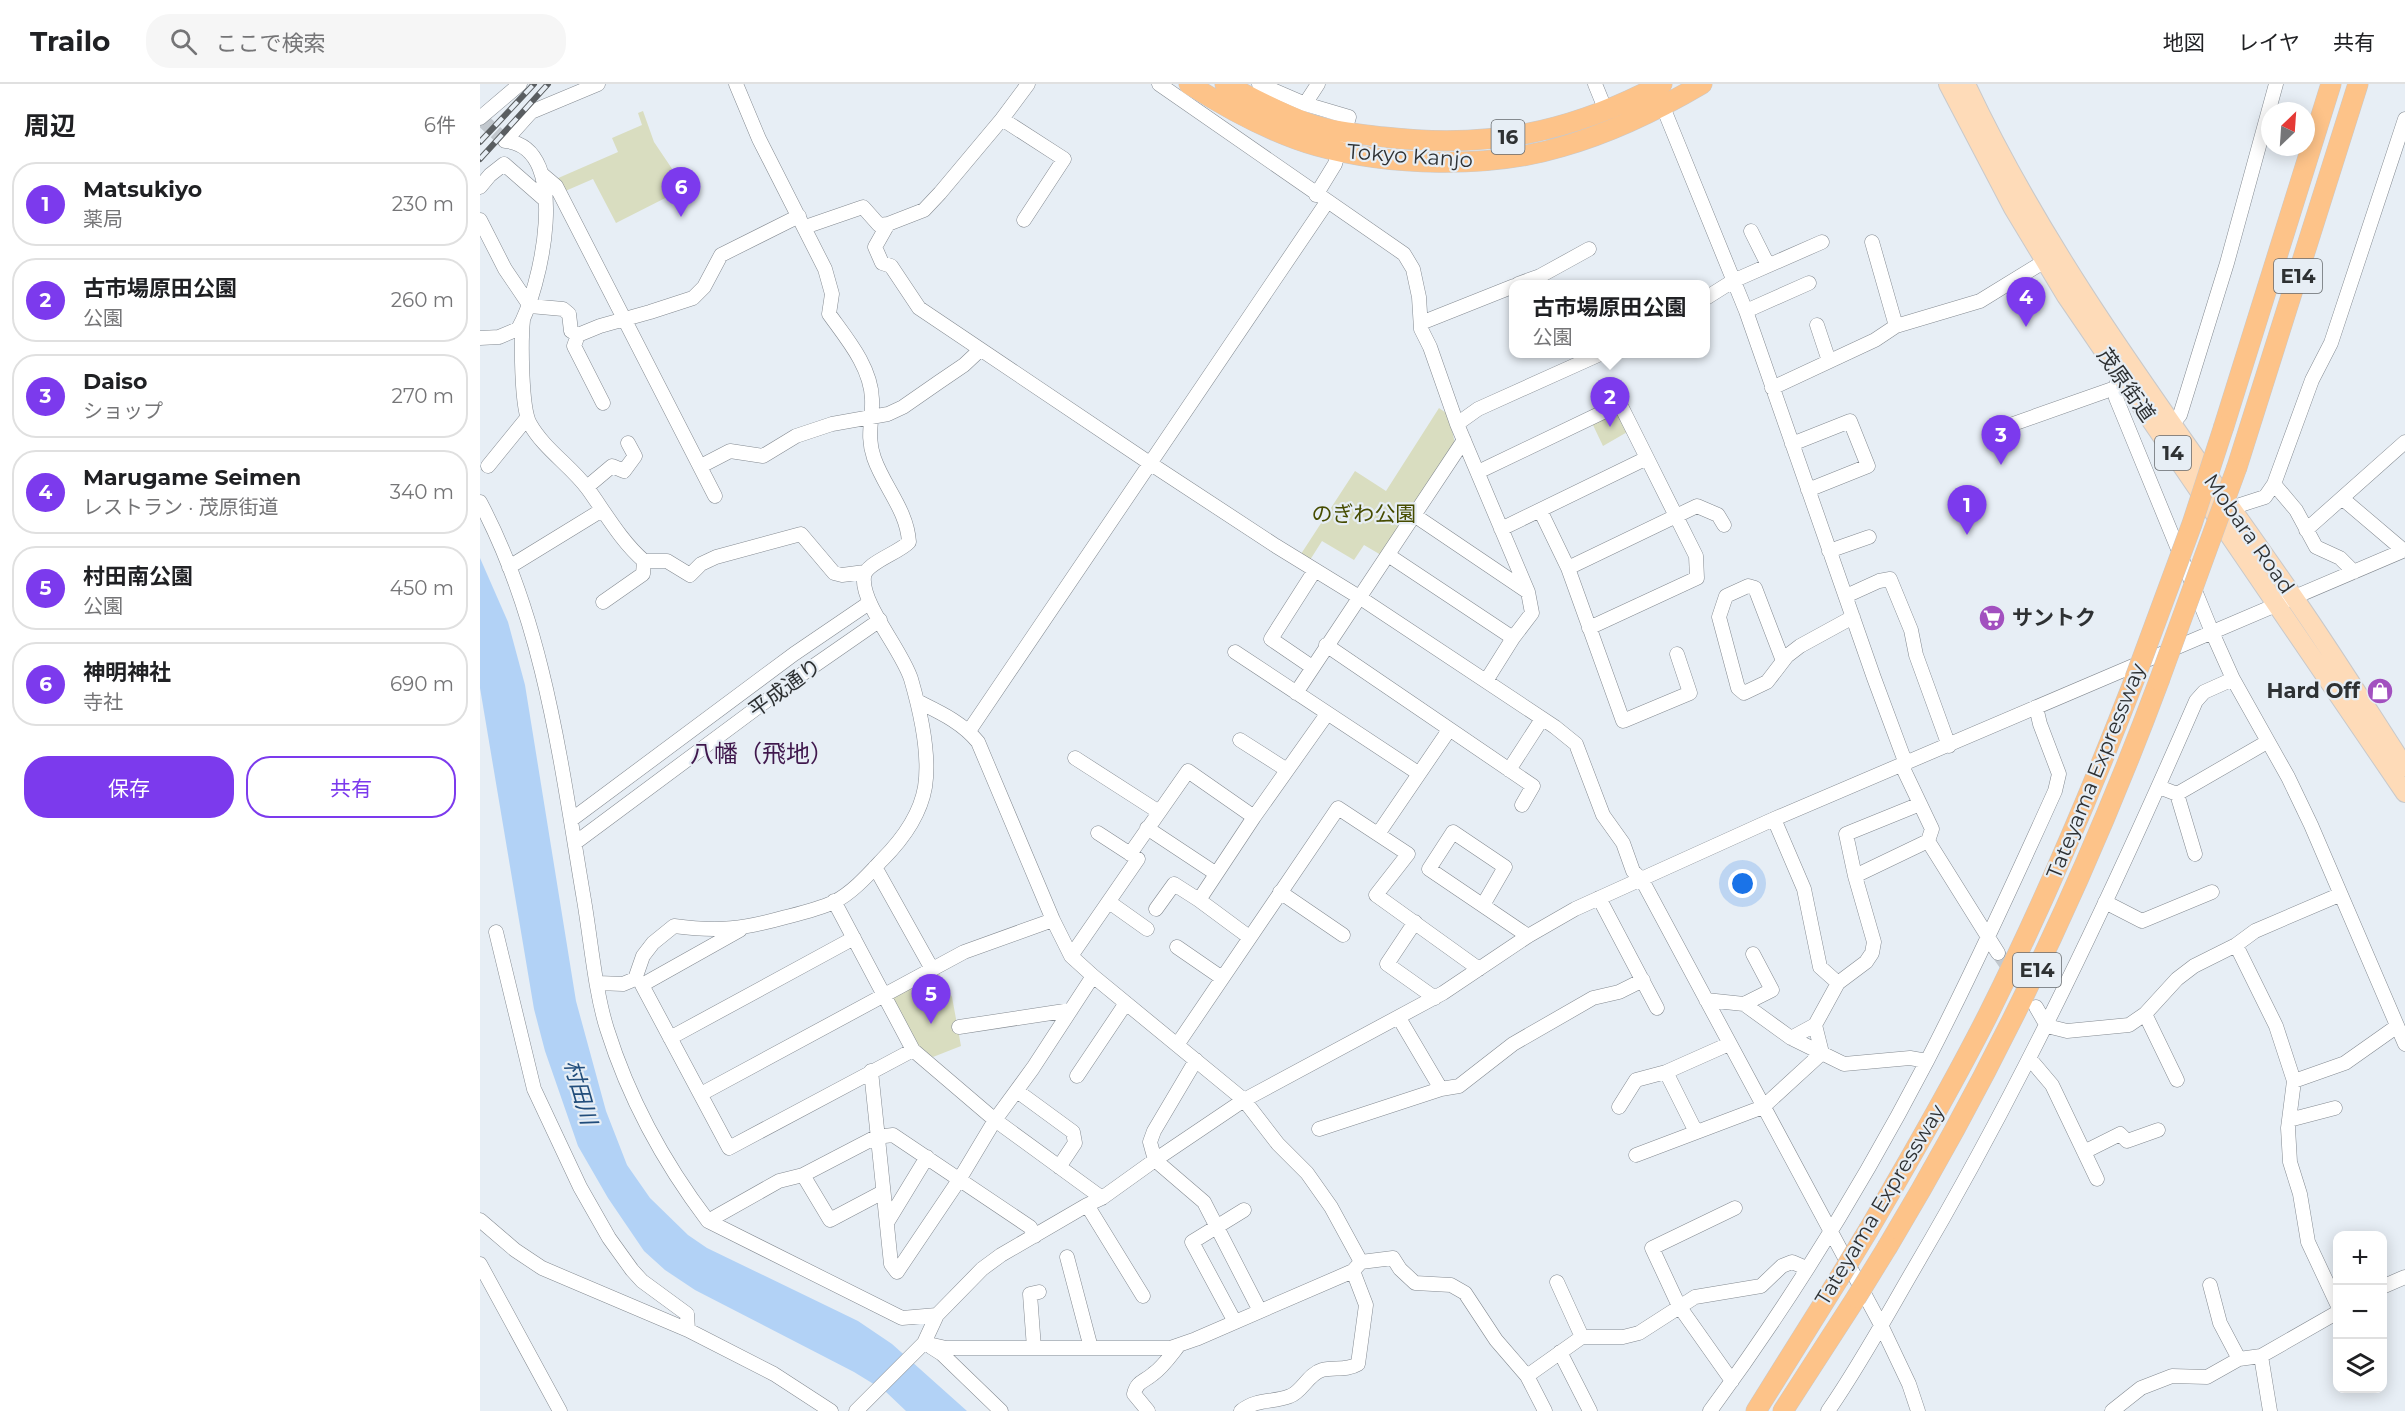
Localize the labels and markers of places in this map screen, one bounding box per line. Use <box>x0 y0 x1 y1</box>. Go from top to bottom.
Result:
pin: 6 <box>662 168 700 217</box>
pin: 4 <box>2006 278 2046 327</box>
pin: 2 <box>1590 378 1630 427</box>
pin: 3 <box>1982 416 2020 465</box>
pin: 1 <box>1948 486 1986 535</box>
supermarket icon: サントク <box>1977 603 2007 633</box>
place label: サントク <box>2012 605 2096 630</box>
shop icon: Hard Off <box>2365 676 2395 706</box>
place label: Hard Off <box>2267 678 2361 703</box>
pin: 5 <box>912 974 950 1024</box>

